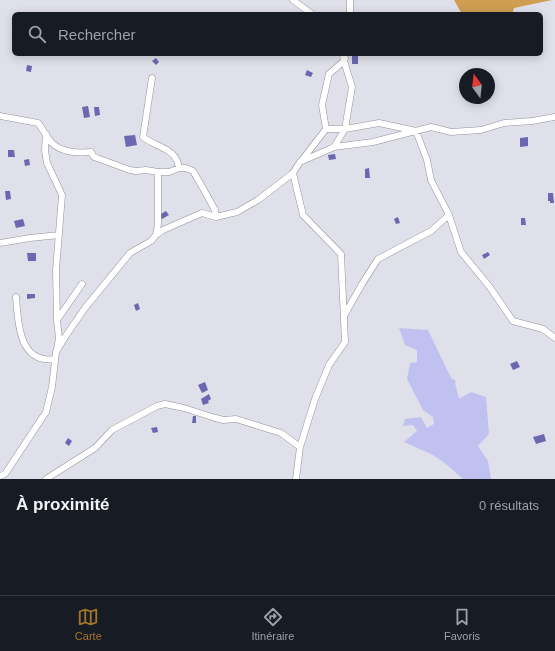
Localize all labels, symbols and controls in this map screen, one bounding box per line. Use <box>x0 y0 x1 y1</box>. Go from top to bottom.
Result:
search box <box>12 12 543 56</box>
icon: search <box>26 23 48 45</box>
text: Rechercher <box>58 26 136 43</box>
north arrow <box>459 68 495 104</box>
text: À proximité <box>16 495 110 514</box>
text: 0 résultats <box>479 498 539 513</box>
tab: Carte <box>75 606 102 642</box>
tab: Itinéraire <box>252 606 294 642</box>
tab: Favoris <box>444 606 480 642</box>

